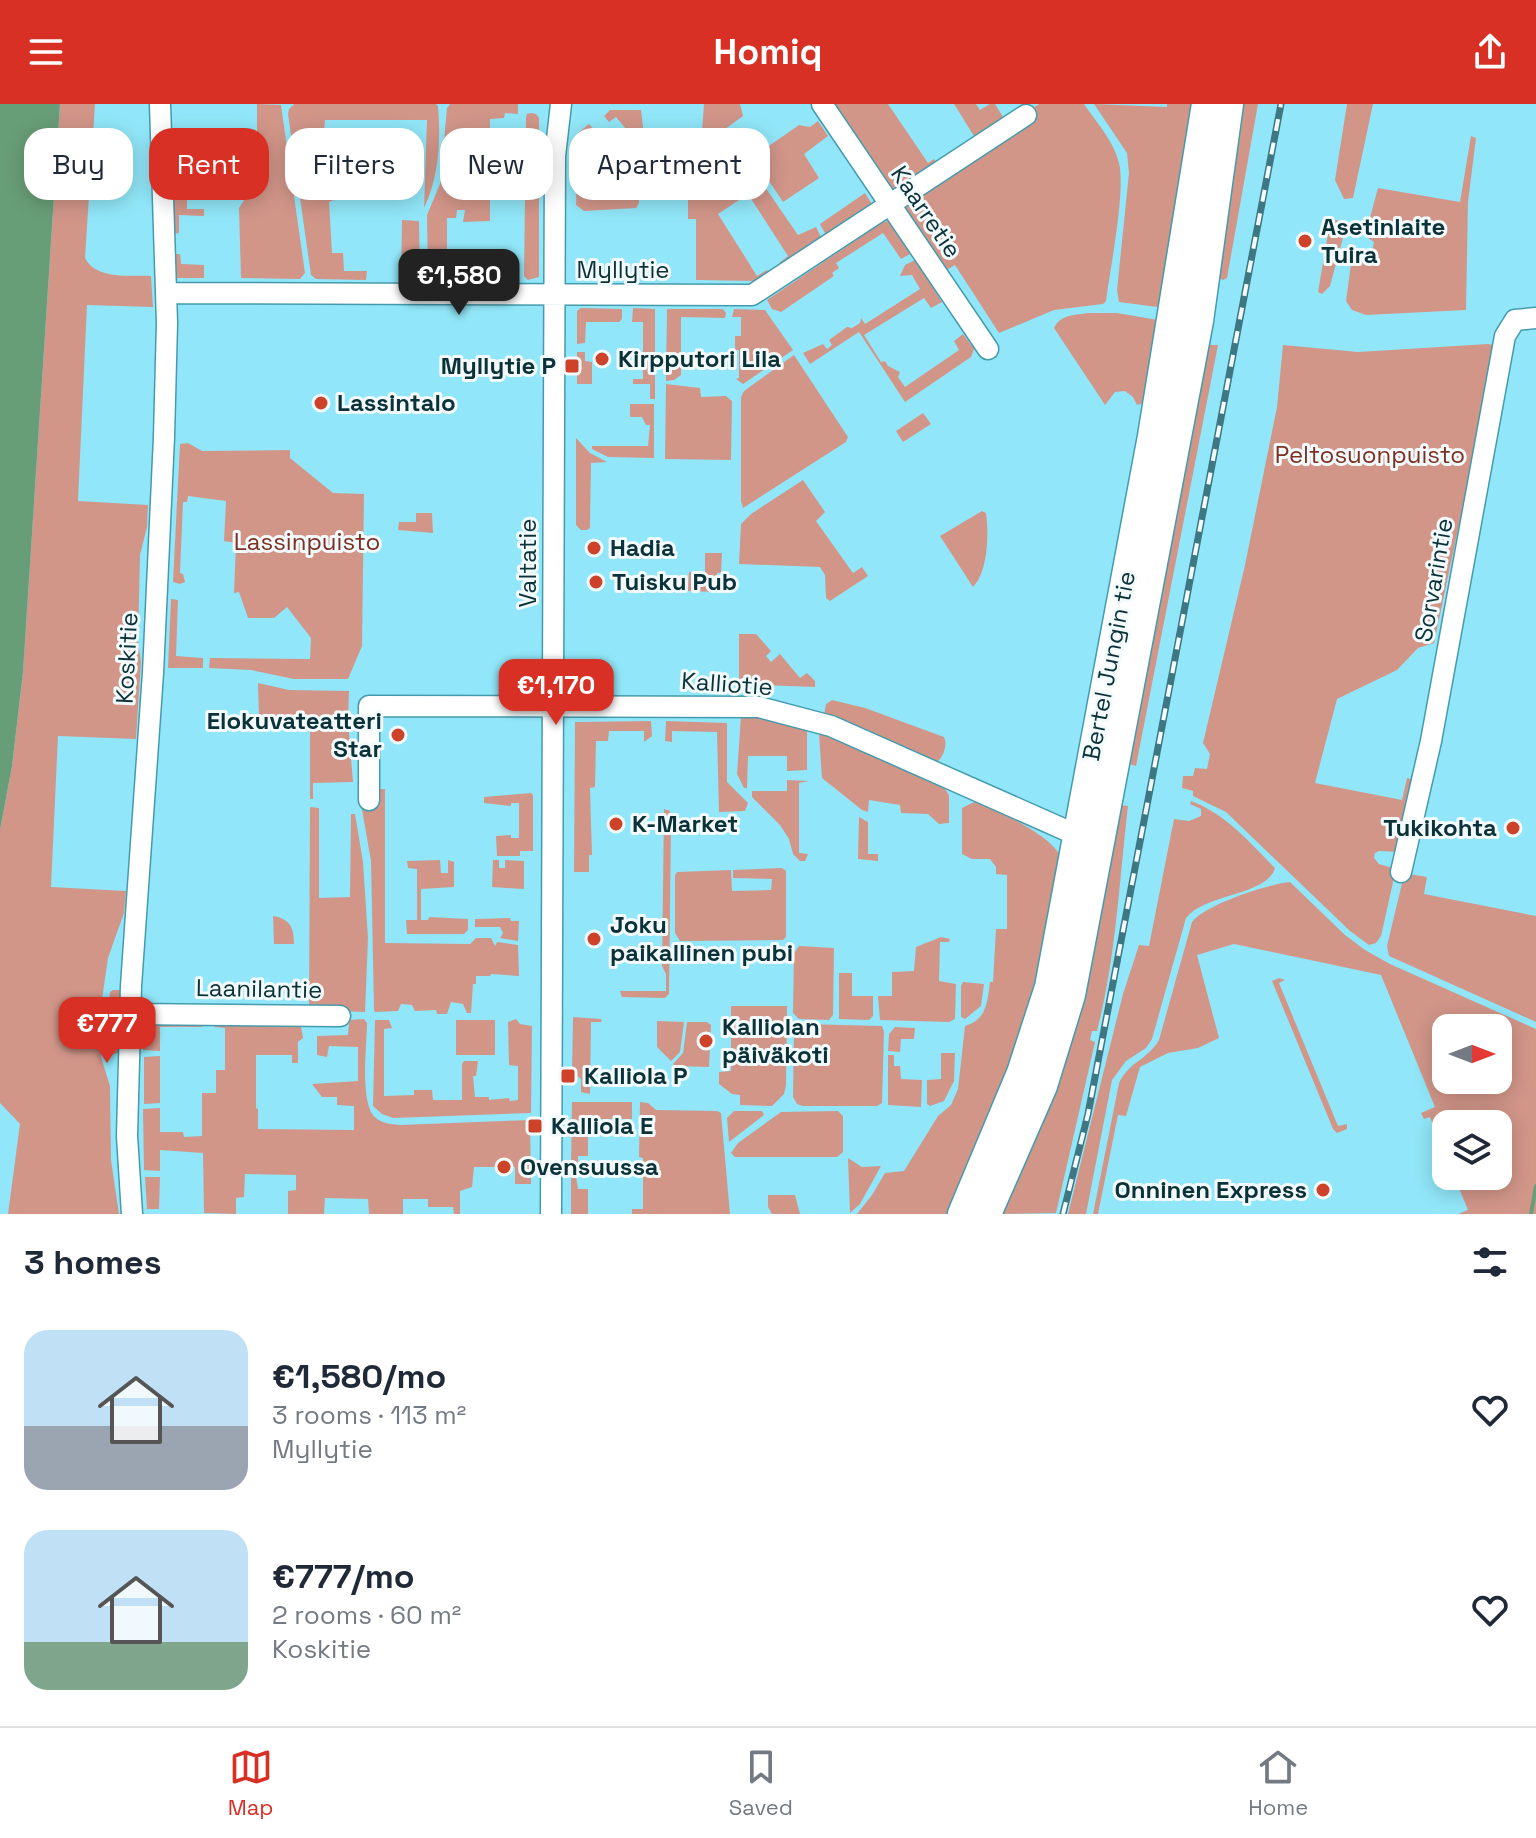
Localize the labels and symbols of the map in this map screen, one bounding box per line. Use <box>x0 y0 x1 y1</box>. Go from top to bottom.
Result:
street label: Kaarretie <box>884 160 969 264</box>
place label: Asetinlaite Tuira <box>1321 211 1445 270</box>
marker: Asetinlaite Tuira <box>1296 232 1314 250</box>
pin: €1,580 <box>394 249 524 317</box>
street label: Myllytie <box>576 254 670 285</box>
place label: Kirpputori Lila <box>618 343 781 374</box>
place label: Myllytie P <box>441 350 556 381</box>
marker: Kirpputori Lila <box>593 350 611 368</box>
marker: Myllytie P <box>563 357 581 375</box>
place label: Lassintalo <box>337 387 456 418</box>
marker: Lassintalo <box>312 394 330 412</box>
park label: Peltosuonpuisto <box>1275 439 1465 470</box>
street label: Sorvarintie <box>1407 515 1460 644</box>
street label: Valtatie <box>512 519 543 607</box>
park label: Lassinpuisto <box>234 526 380 557</box>
place label: Hadia <box>610 532 675 563</box>
marker: Hadia <box>585 539 603 557</box>
place label: Tuisku Pub <box>612 566 737 597</box>
street label: Bertel Jungin tie <box>1075 569 1142 763</box>
marker: Tuisku Pub <box>587 573 605 591</box>
street label: Koskitie <box>109 611 144 705</box>
pin: €1,170 <box>491 659 621 727</box>
street label: Kalliotie <box>680 665 774 702</box>
place label: Elokuvateatteri Star <box>207 705 382 764</box>
marker: Elokuvateatteri Star <box>389 726 407 744</box>
place label: K-Market <box>632 808 738 839</box>
place label: Tukikohta <box>1383 812 1497 843</box>
marker: K-Market <box>607 815 625 833</box>
marker: Tukikohta <box>1504 819 1522 837</box>
place label: Joku paikallinen pubi <box>610 909 793 968</box>
marker: Joku paikallinen pubi <box>585 930 603 948</box>
street label: Laanilantie <box>196 972 323 1005</box>
pin: €777 <box>60 997 154 1065</box>
place label: Kalliolan päiväkoti <box>722 1011 829 1070</box>
north arrow <box>1432 1014 1512 1094</box>
marker: Kalliolan päiväkoti <box>697 1032 715 1050</box>
place label: Kalliola P <box>584 1060 688 1091</box>
marker: Kalliola P <box>559 1067 577 1085</box>
place label: Kalliola E <box>551 1110 653 1141</box>
marker: Kalliola E <box>526 1117 544 1135</box>
place label: Ovensuussa <box>520 1151 659 1182</box>
marker: Ovensuussa <box>495 1158 513 1176</box>
place label: Onninen Express <box>1114 1174 1307 1205</box>
marker: Onninen Express <box>1314 1181 1332 1199</box>

